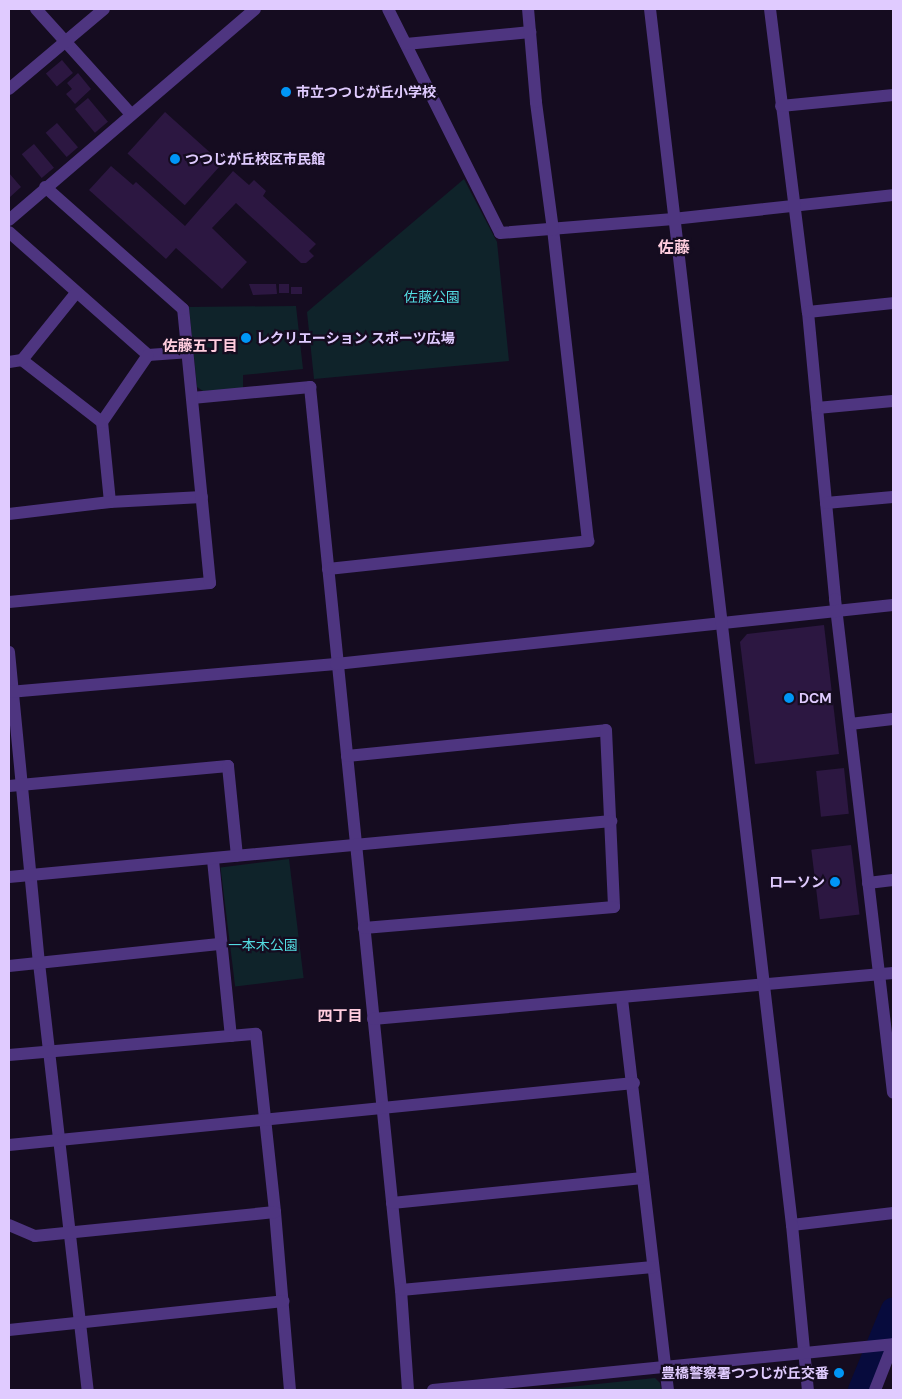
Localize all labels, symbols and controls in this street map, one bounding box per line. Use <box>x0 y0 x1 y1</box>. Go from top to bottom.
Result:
place label: 市立つつじが丘小学校 <box>296 84 436 100</box>
marker: 市立つつじが丘小学校 <box>280 86 292 98</box>
place label: つつじが丘校区市民館 <box>185 151 325 167</box>
marker: つつじが丘校区市民館 <box>169 153 181 165</box>
district label: 佐藤 <box>658 238 690 258</box>
park label: 佐藤公園 <box>404 289 460 305</box>
place label: レクリエーション スポーツ広場 <box>256 330 455 346</box>
marker: レクリエーション スポーツ広場 <box>240 332 252 344</box>
district label: 佐藤五丁目 <box>163 338 237 356</box>
place label: DCM <box>799 690 832 706</box>
marker: DCM <box>783 692 795 704</box>
place label: ローソン <box>769 874 825 890</box>
marker: ローソン <box>829 876 841 888</box>
park label: 一本木公園 <box>228 937 298 953</box>
district label: 四丁目 <box>318 1008 362 1026</box>
place label: 豊橋警察署つつじが丘交番 <box>661 1365 829 1381</box>
marker: 豊橋警察署つつじが丘交番 <box>833 1367 845 1379</box>

